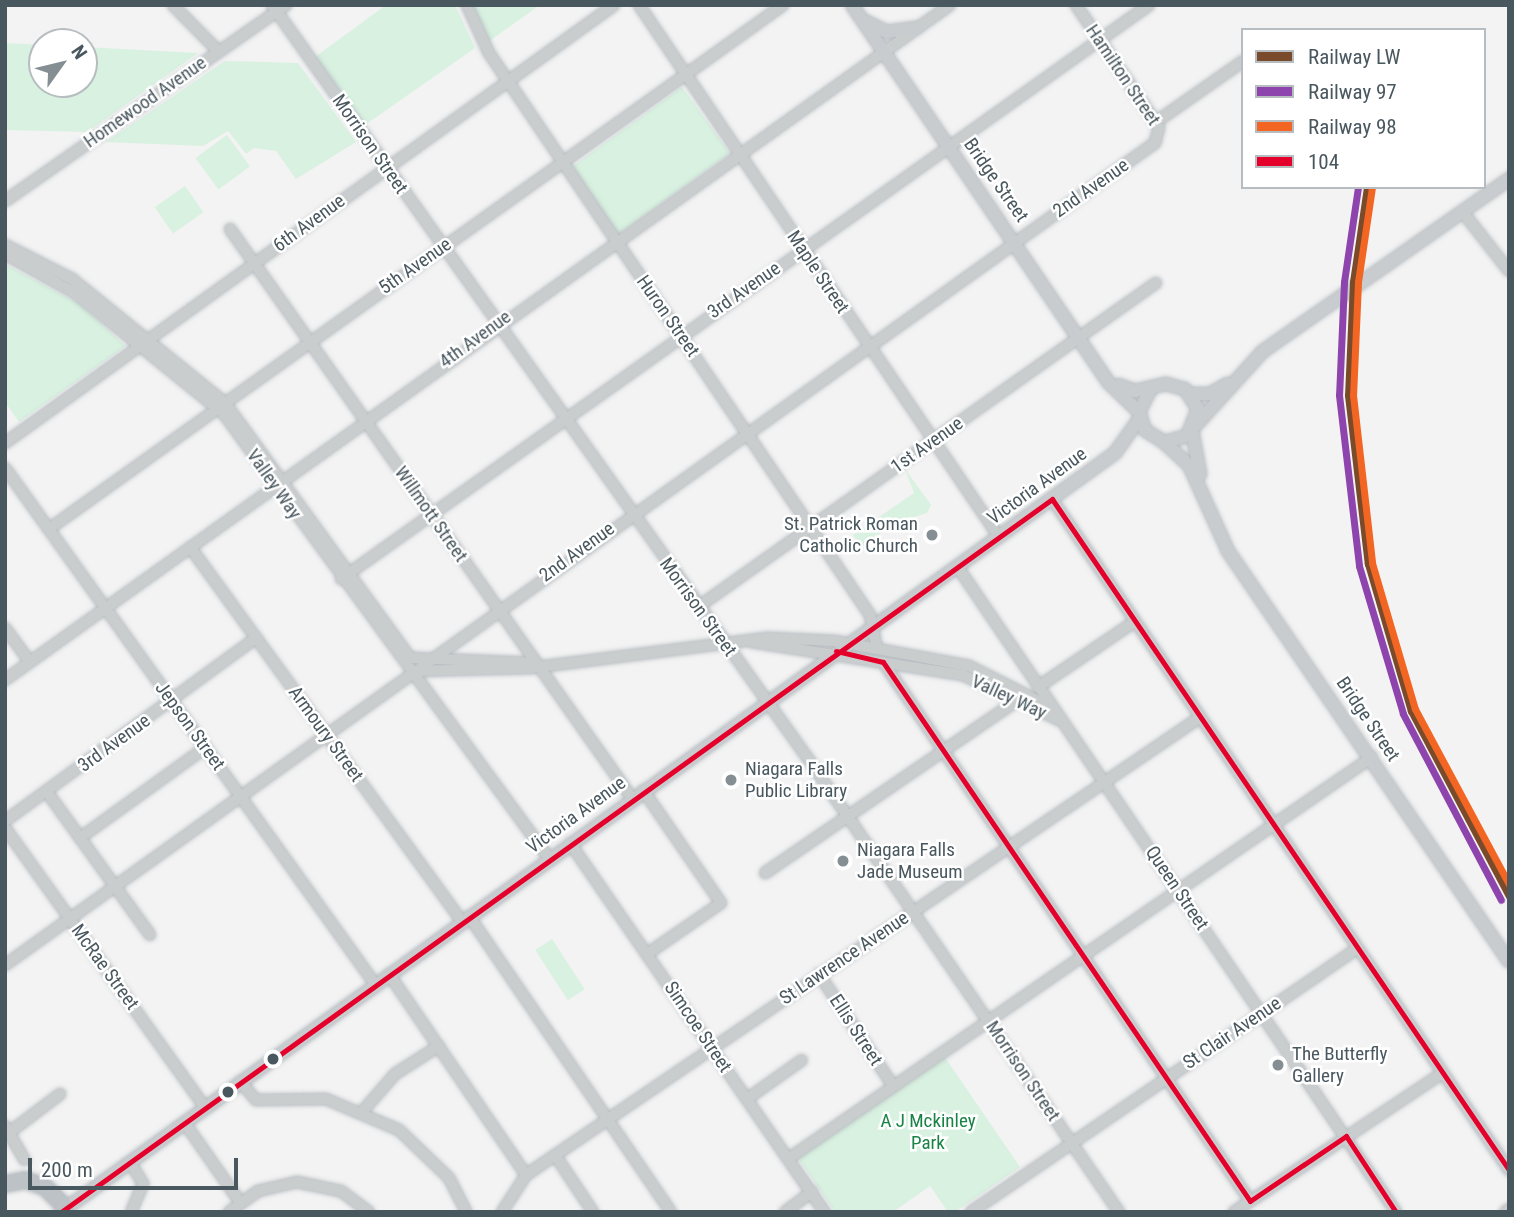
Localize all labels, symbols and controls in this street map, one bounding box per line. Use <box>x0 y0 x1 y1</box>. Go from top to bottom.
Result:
street label: Hamilton Street <box>1081 20 1165 130</box>
north arrow <box>28 28 98 98</box>
legend <box>1241 28 1486 189</box>
text: N <box>66 41 92 63</box>
text: Railway LW <box>1308 45 1400 69</box>
street label: Homewood Avenue <box>79 51 211 153</box>
text: Railway 97 <box>1308 80 1397 104</box>
street label: Morrison Street <box>327 90 413 198</box>
text: Railway 98 <box>1308 115 1397 139</box>
street label: Bridge Street <box>959 134 1033 226</box>
text: 104 <box>1308 150 1339 174</box>
street label: 2nd Avenue <box>1049 154 1133 222</box>
street label: 6th Avenue <box>269 189 349 257</box>
street label: Maple Street <box>782 226 854 318</box>
street label: 5th Avenue <box>374 233 456 299</box>
street label: 3rd Avenue <box>703 257 785 323</box>
street label: Huron Street <box>632 271 704 361</box>
street label: 4th Avenue <box>435 305 515 373</box>
street label: 1st Avenue <box>887 412 967 478</box>
street label: Victoria Avenue <box>983 442 1091 530</box>
street label: Valley Way <box>242 445 306 523</box>
street label: Willmott Street <box>390 462 472 566</box>
place label: St. Patrick Roman Catholic Church <box>784 513 918 557</box>
street label: 2nd Avenue <box>535 517 619 587</box>
marker: St. Patrick Roman Catholic Church <box>924 527 940 543</box>
street label: Morrison Street <box>655 553 741 661</box>
street label: Valley Way <box>968 670 1050 724</box>
street label: Bridge Street <box>1331 672 1405 766</box>
street label: Jepson Street <box>150 677 230 775</box>
street label: Armoury Street <box>284 682 368 786</box>
street label: 3rd Avenue <box>74 709 154 777</box>
place label: Niagara Falls Public Library <box>745 758 847 802</box>
street label: Victoria Avenue <box>522 771 630 859</box>
marker: Niagara Falls Public Library <box>723 772 739 788</box>
place label: Niagara Falls Jade Museum <box>857 839 963 883</box>
street label: Queen Street <box>1141 842 1213 934</box>
marker: Niagara Falls Jade Museum <box>835 853 851 869</box>
street label: St Lawrence Avenue <box>775 906 913 1010</box>
street label: McRae Street <box>66 920 144 1014</box>
street label: Simcoe Street <box>659 977 737 1077</box>
street label: Ellis Street <box>825 990 887 1070</box>
street label: St Clair Avenue <box>1179 992 1285 1074</box>
street label: Morrison Street <box>981 1016 1065 1126</box>
place label: The Butterfly Gallery <box>1292 1043 1387 1087</box>
unlabelled marker <box>266 1052 280 1066</box>
marker: The Butterfly Gallery <box>1270 1057 1286 1073</box>
unlabelled marker <box>221 1085 235 1099</box>
park label: A J Mckinley Park <box>880 1110 976 1154</box>
scale bar <box>32 1144 242 1188</box>
text: 200 m <box>41 1158 93 1182</box>

